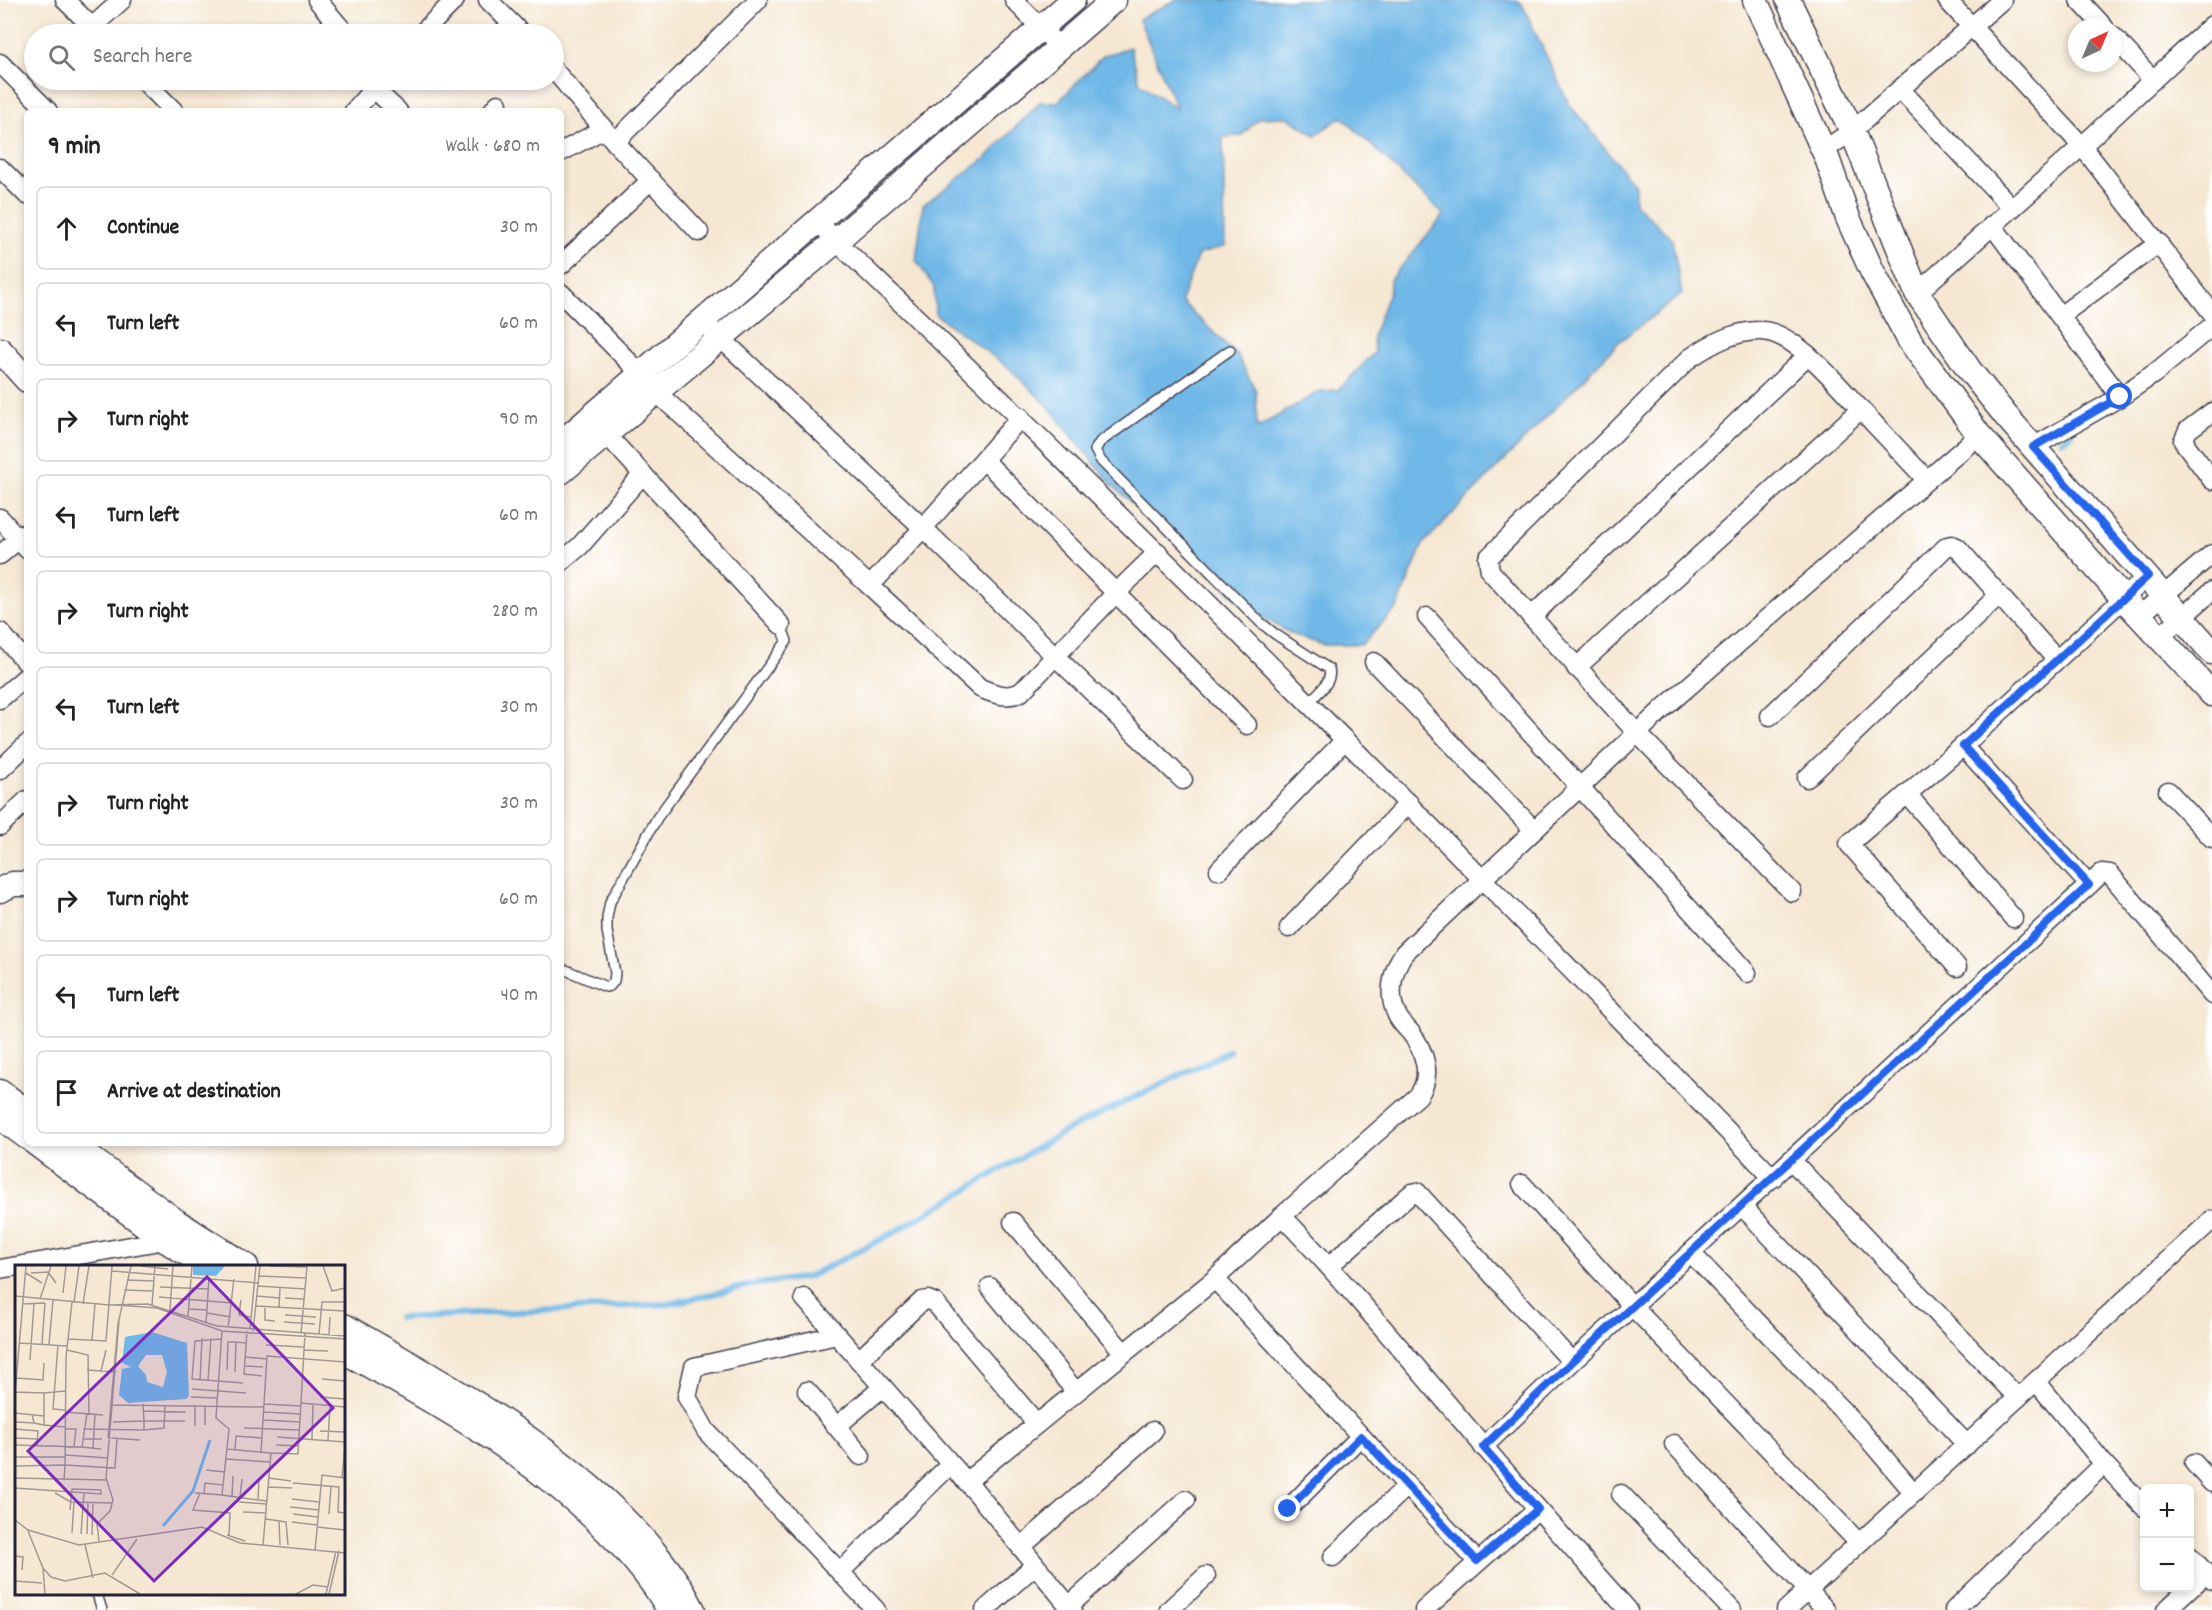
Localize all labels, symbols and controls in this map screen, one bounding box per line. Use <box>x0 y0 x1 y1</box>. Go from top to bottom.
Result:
north arrow <box>2068 18 2122 72</box>
search box <box>24 24 564 90</box>
icon: search <box>45 41 78 74</box>
text: Search here <box>93 42 192 73</box>
text: 9 min <box>48 129 101 166</box>
text: Walk · 680 m <box>445 133 540 161</box>
icon: ahead <box>50 212 83 245</box>
text: Continue <box>107 213 179 244</box>
text: 30 m <box>500 214 538 242</box>
icon: left <box>50 308 83 341</box>
text: Turn left <box>107 309 179 340</box>
text: 60 m <box>499 310 538 338</box>
route start <box>2106 383 2132 409</box>
icon: right <box>50 404 83 437</box>
text: Turn right <box>107 405 189 436</box>
text: 90 m <box>500 406 538 434</box>
icon: left <box>50 500 83 533</box>
text: Turn left <box>107 501 179 532</box>
text: 60 m <box>499 502 538 530</box>
icon: right <box>50 596 83 629</box>
text: Turn right <box>107 597 189 628</box>
text: 280 m <box>492 598 538 626</box>
icon: left <box>50 692 83 725</box>
text: Turn left <box>107 693 179 724</box>
text: 30 m <box>500 694 538 722</box>
icon: right <box>50 788 83 821</box>
text: Turn right <box>107 789 189 820</box>
text: 30 m <box>500 790 538 818</box>
icon: right <box>50 884 83 917</box>
text: Turn right <box>107 885 189 916</box>
text: 60 m <box>499 886 538 914</box>
icon: left <box>50 980 83 1013</box>
text: Turn left <box>107 981 179 1012</box>
text: 40 m <box>500 982 538 1010</box>
icon: arrive <box>50 1076 83 1109</box>
text: Arrive at destination <box>107 1077 281 1108</box>
inset map <box>15 1265 345 1595</box>
map controls <box>2140 1484 2194 1592</box>
button: + <box>2140 1484 2194 1538</box>
route end <box>1274 1495 1300 1521</box>
button: − <box>2140 1538 2194 1592</box>

